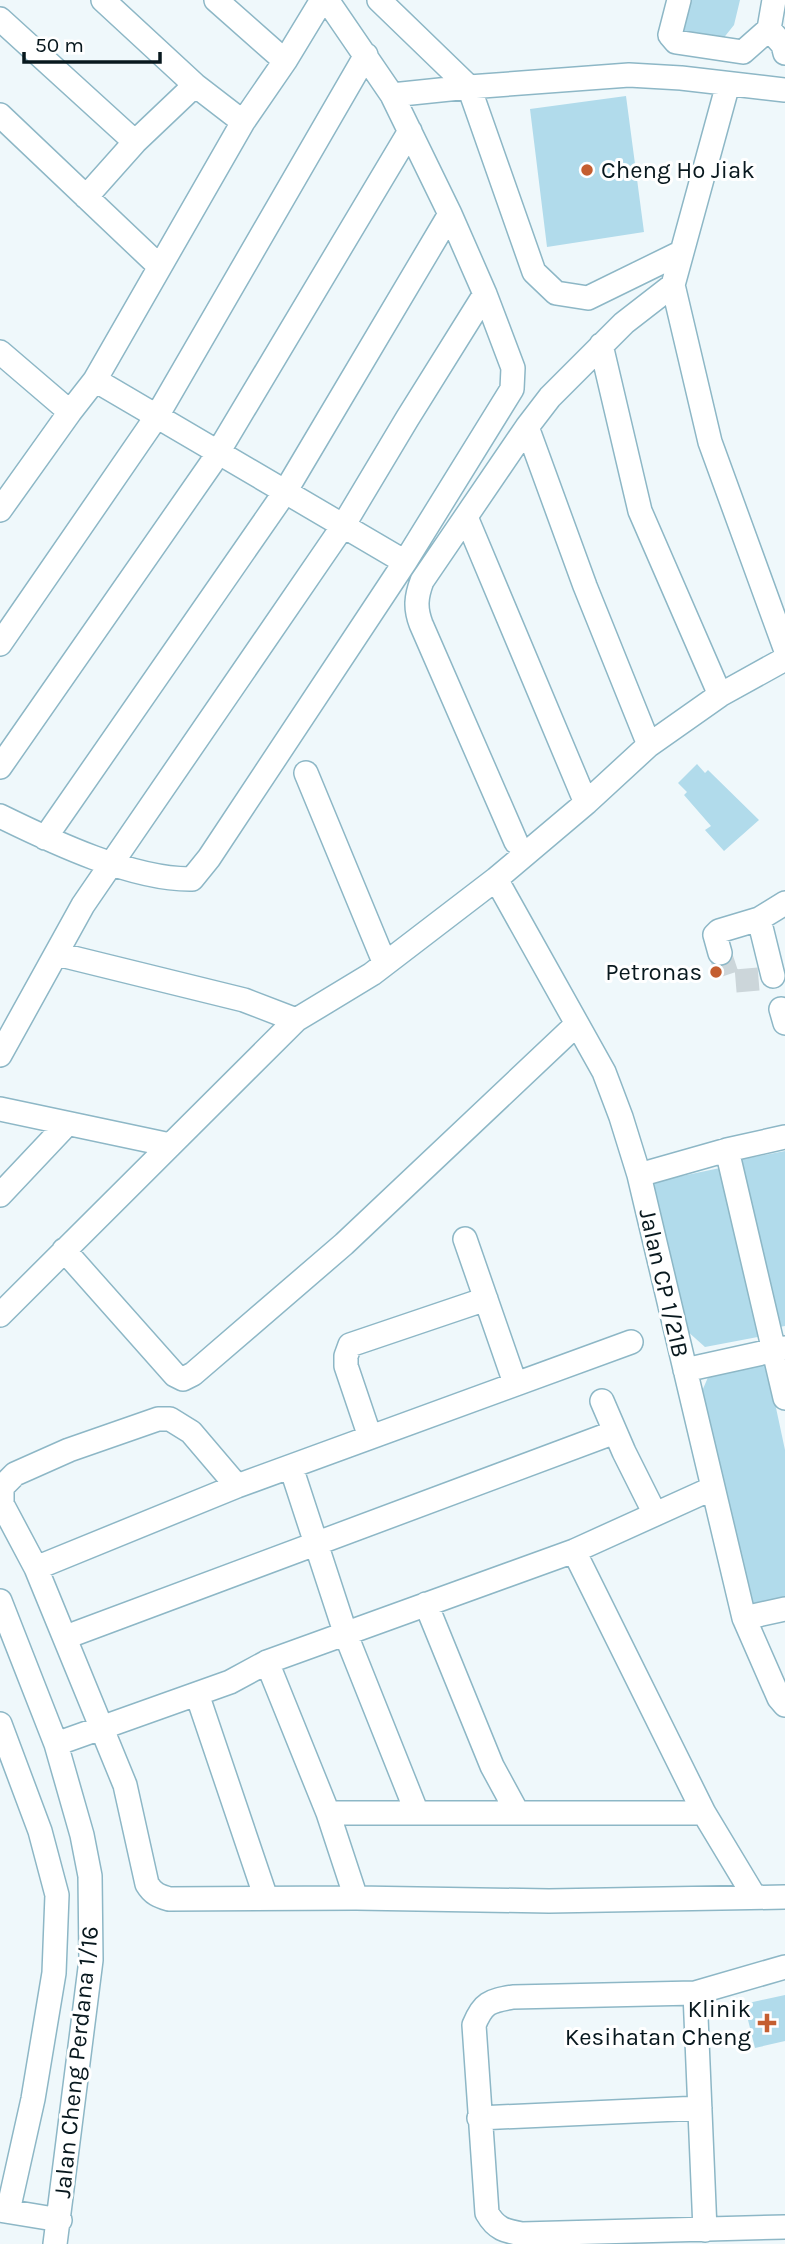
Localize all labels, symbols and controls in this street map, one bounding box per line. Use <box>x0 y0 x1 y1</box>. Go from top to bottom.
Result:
scale bar <box>24 21 161 65</box>
text: 50 m <box>35 33 84 57</box>
place label: Cheng Ho Jiak <box>601 156 755 184</box>
marker: Cheng Ho Jiak <box>579 162 595 178</box>
place label: Petronas <box>605 958 702 986</box>
marker: Petronas <box>708 964 724 980</box>
street label: Jalan CP 1/21B <box>633 1206 695 1360</box>
street label: Jalan Cheng Perdana 1/16 <box>48 1925 104 2199</box>
place label: Klinik Kesihatan Cheng <box>565 1995 751 2051</box>
marker: Klinik Kesihatan Cheng <box>757 2013 777 2033</box>

